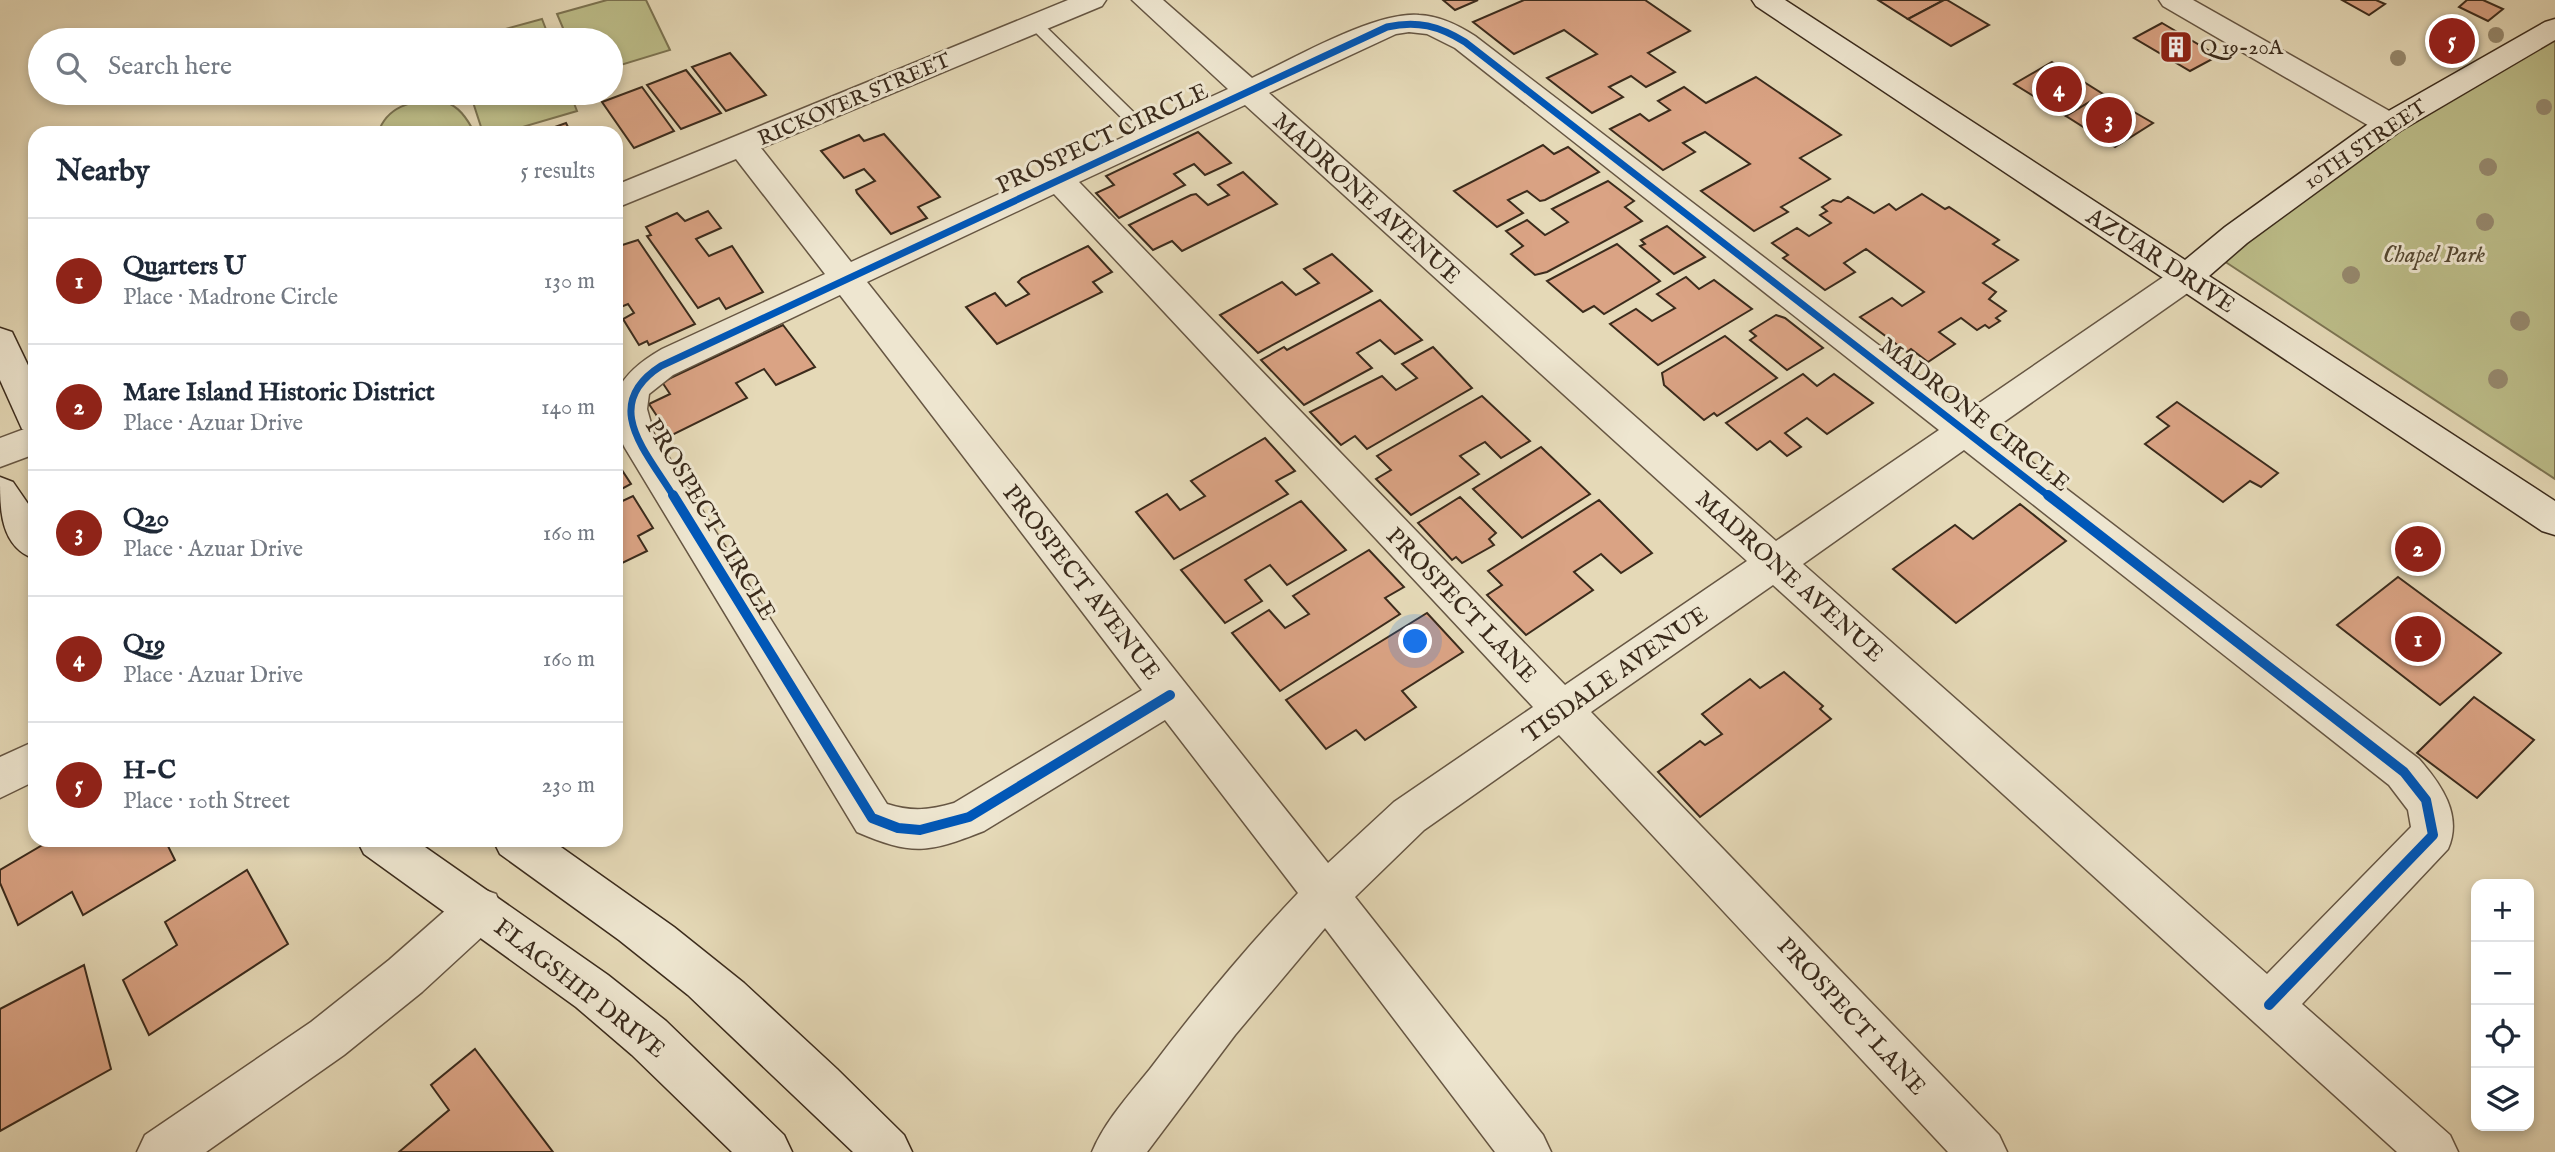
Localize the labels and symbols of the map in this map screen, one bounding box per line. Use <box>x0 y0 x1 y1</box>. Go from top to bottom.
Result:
pin: 5 <box>2429 15 2475 67</box>
building icon: Q 19-20A <box>2157 28 2195 66</box>
place label: Q 19-20A <box>2200 35 2284 62</box>
street label: RICKOVER STREET <box>754 47 956 153</box>
pin: 4 <box>2036 63 2082 115</box>
street label: PROSPECT CIRCLE <box>992 77 1214 202</box>
pin: 3 <box>2086 94 2132 146</box>
street label: 10TH STREET <box>2299 94 2433 196</box>
street label: MADRONE AVENUE <box>1265 106 1467 292</box>
street label: AZUAR DRIVE <box>2079 201 2241 321</box>
park label: Chapel Park <box>2383 240 2486 271</box>
street label: MADRONE CIRCLE <box>1872 331 2076 499</box>
street label: PROSPECT CIRCLE <box>637 413 782 626</box>
street label: PROSPECT AVENUE <box>995 479 1167 687</box>
street label: MADRONE AVENUE <box>1688 484 1890 670</box>
street label: PROSPECT LANE <box>1379 522 1543 690</box>
pin: 2 <box>2395 523 2441 575</box>
street label: TISDALE AVENUE <box>1517 600 1715 751</box>
pin: 1 <box>2395 613 2441 665</box>
your location <box>1398 624 1432 658</box>
street label: FLAGSHIP DRIVE <box>487 913 671 1066</box>
street label: PROSPECT LANE <box>1770 932 1932 1103</box>

